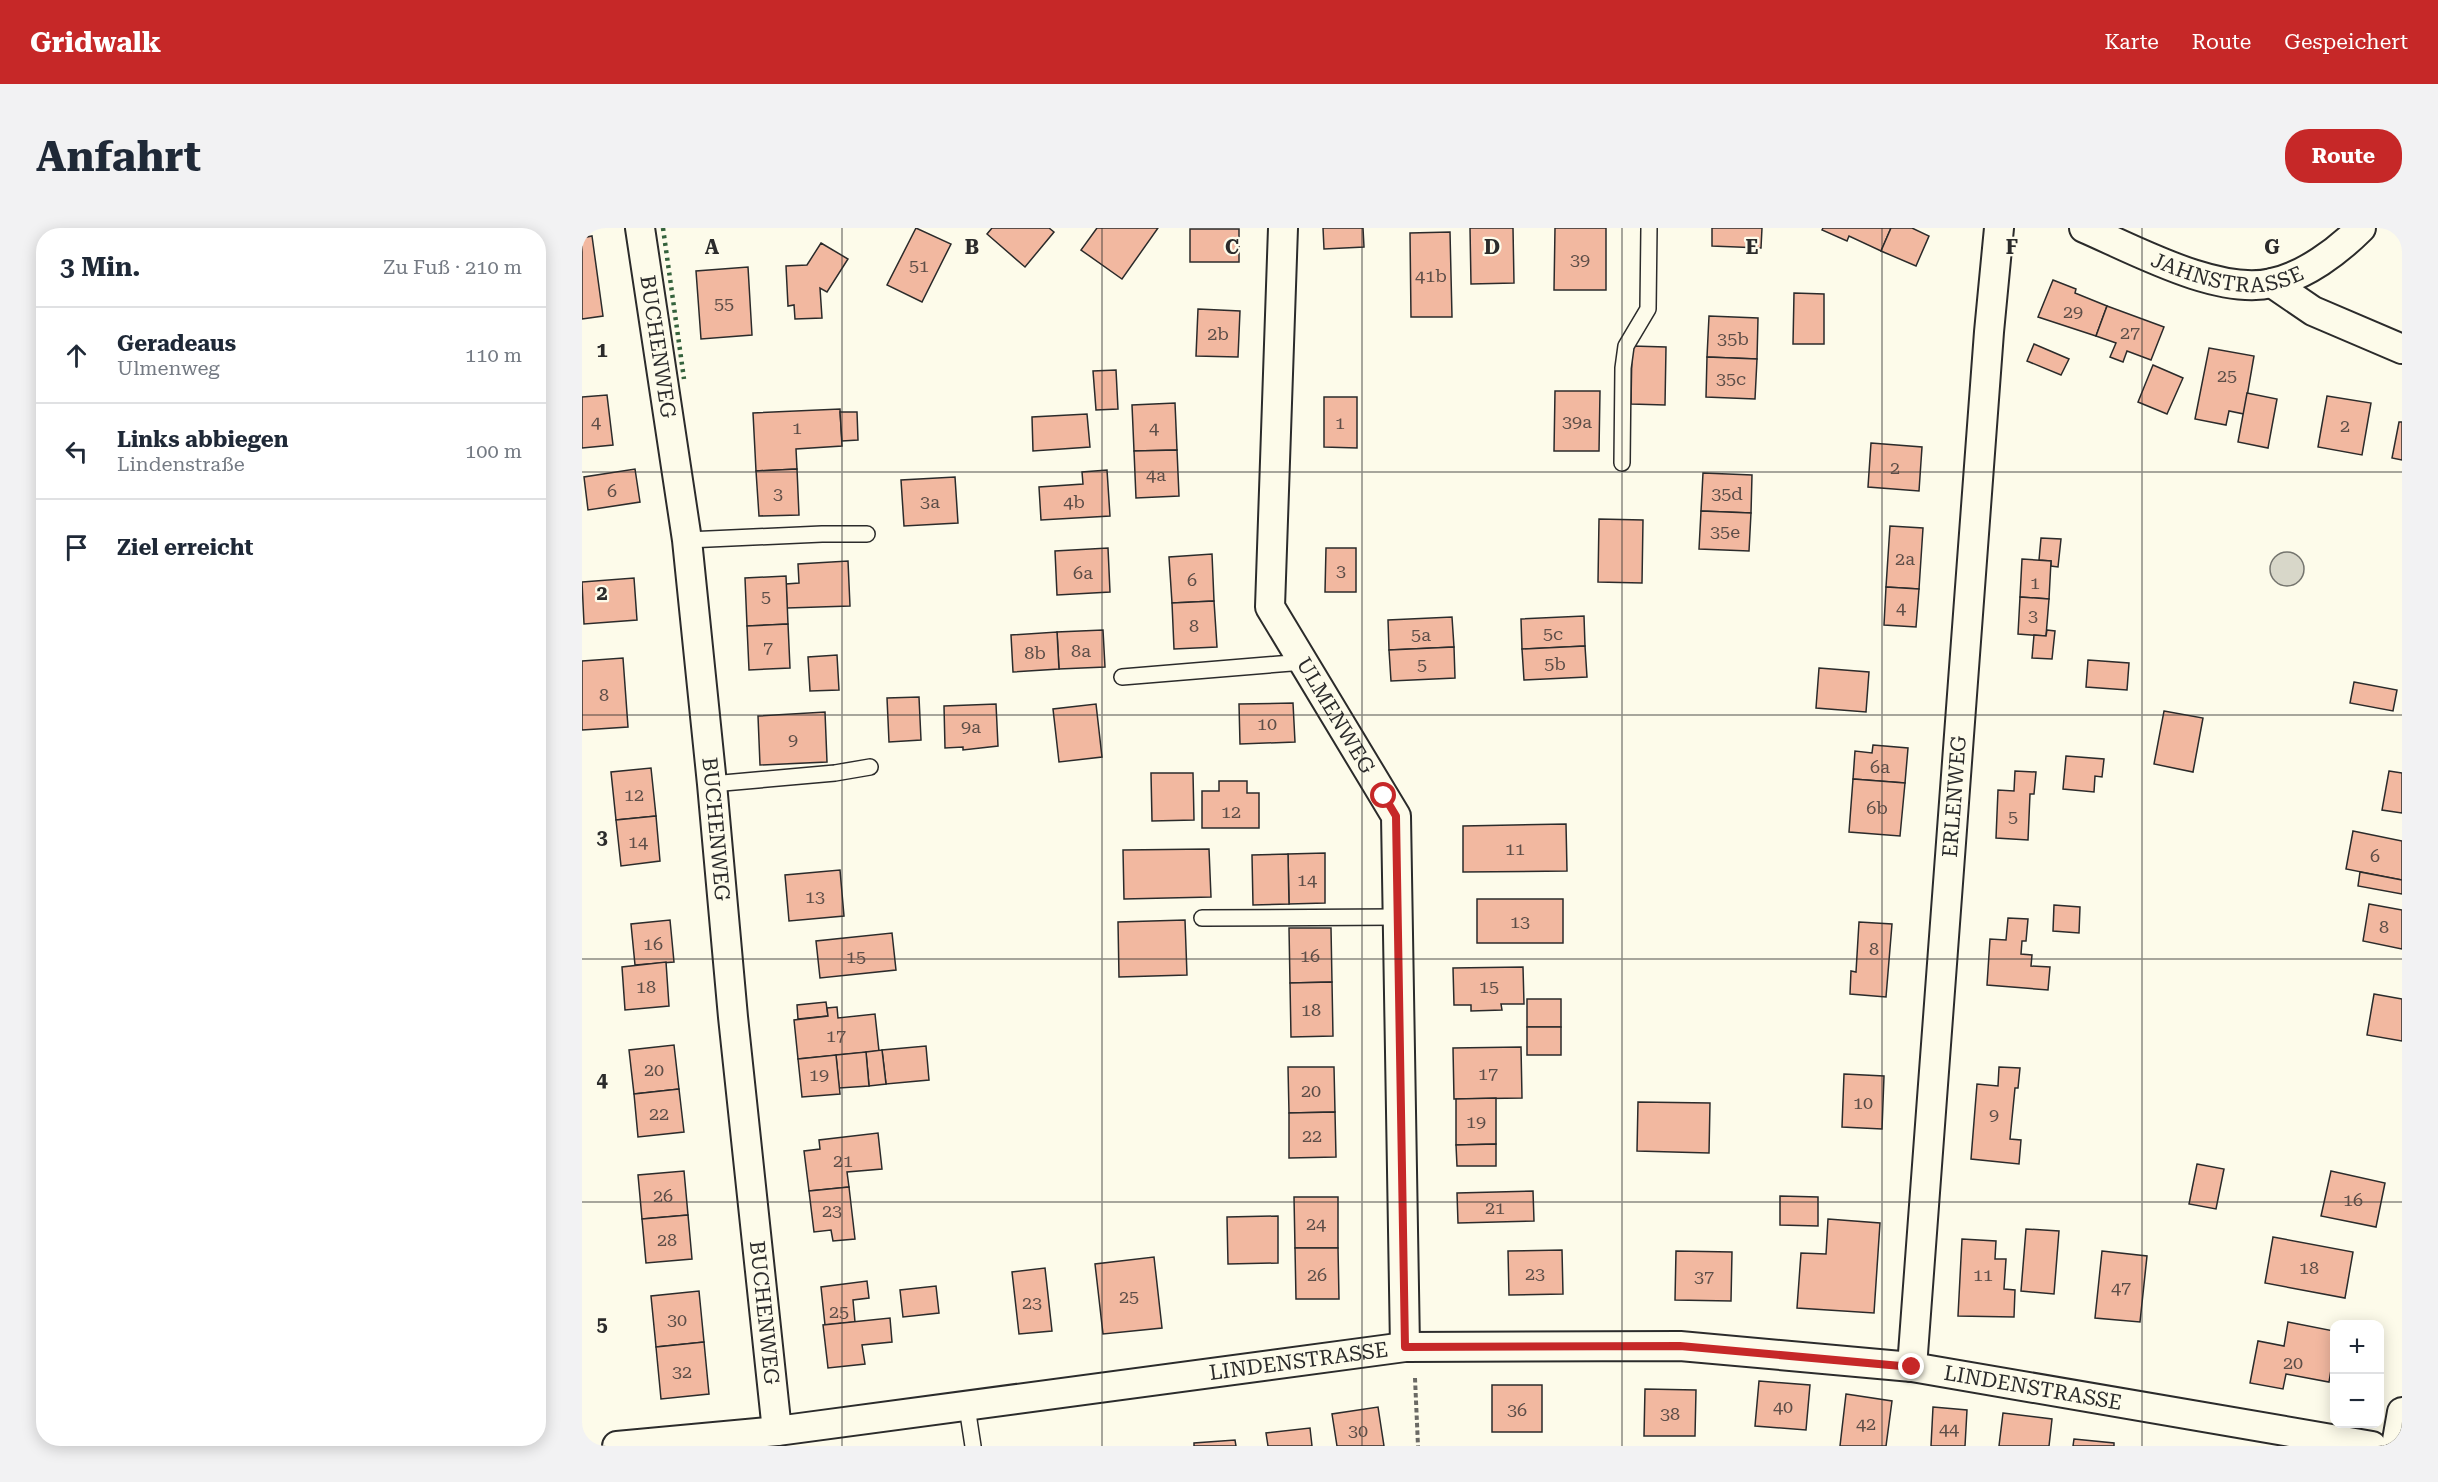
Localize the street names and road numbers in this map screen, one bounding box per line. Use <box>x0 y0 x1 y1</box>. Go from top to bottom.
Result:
street label: JAHNSTRASSE <box>2148 248 2307 297</box>
street label: BUCHENWEG <box>635 274 680 420</box>
street label: ULMENWEG <box>1291 653 1380 778</box>
street label: ERLENWEG <box>1938 735 1971 858</box>
street label: BUCHENWEG <box>697 756 734 902</box>
street label: BUCHENWEG <box>745 1240 784 1386</box>
street label: LINDENSTRASSE <box>1208 1337 1390 1385</box>
street label: LINDENSTRASSE <box>1942 1361 2124 1415</box>

